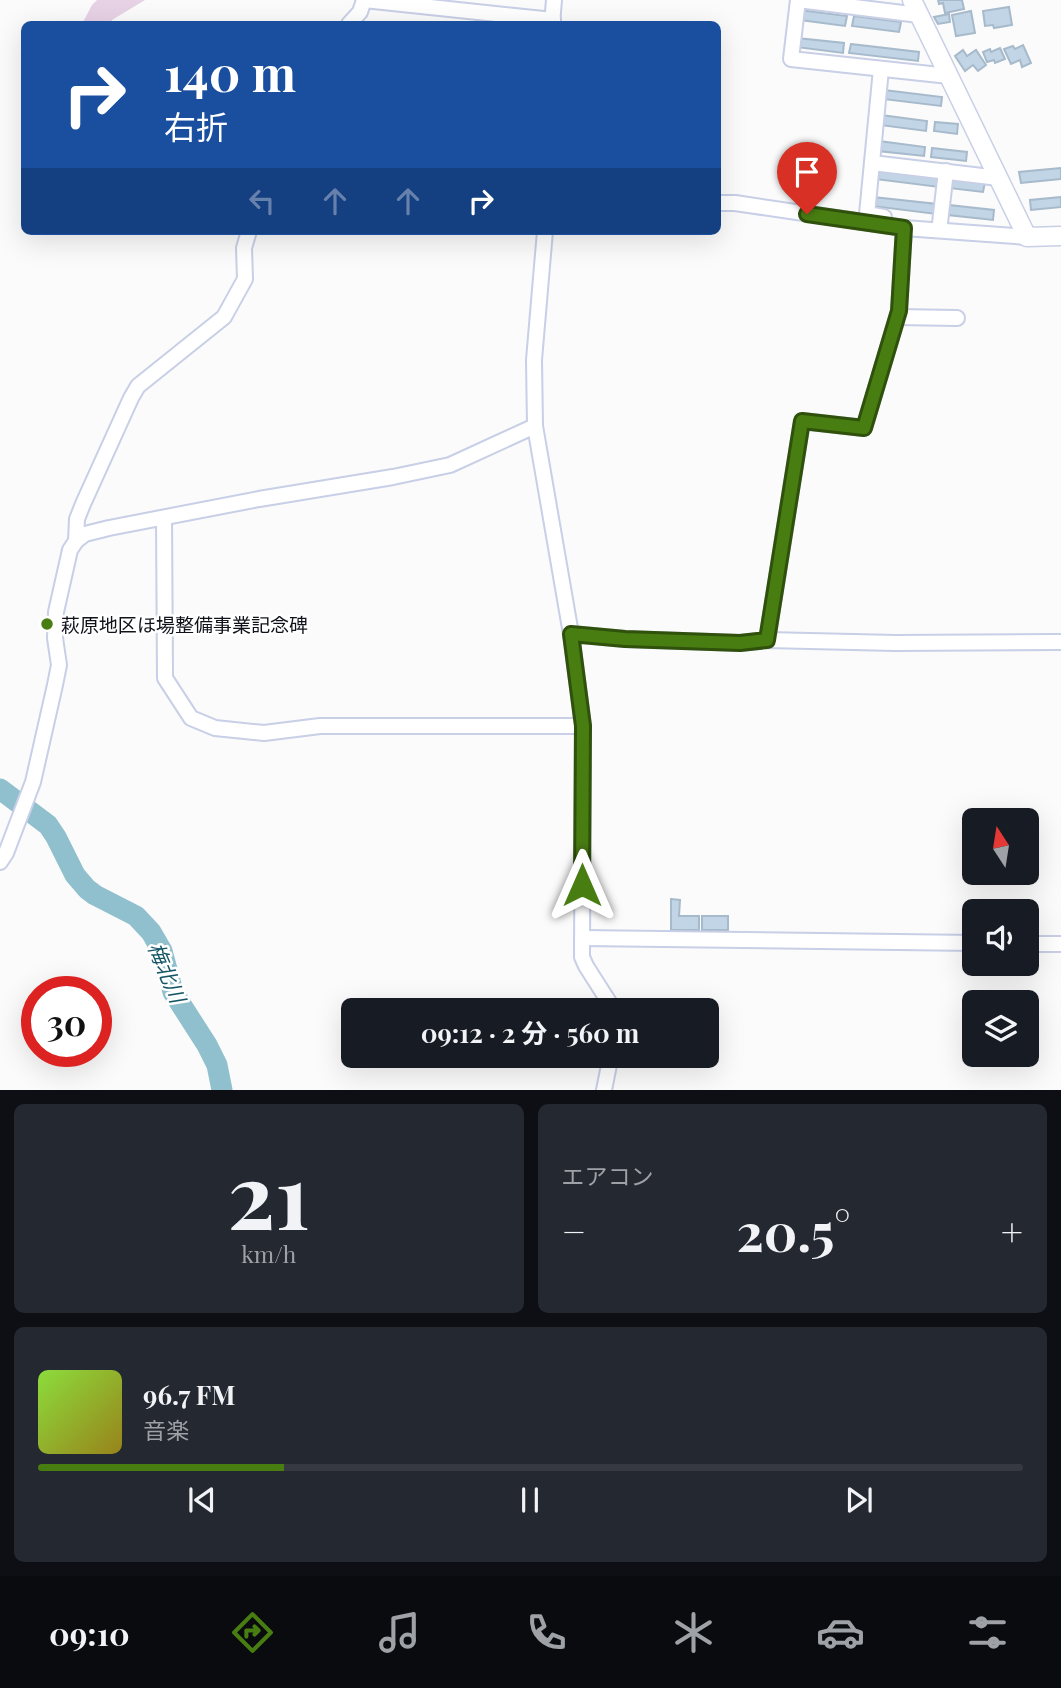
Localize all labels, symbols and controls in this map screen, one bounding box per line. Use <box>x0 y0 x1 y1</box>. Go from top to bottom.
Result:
text: 140 m <box>164 39 296 104</box>
icon: right <box>49 49 140 140</box>
text: 右折 <box>164 104 228 147</box>
pin <box>777 142 837 214</box>
icon: arrive <box>788 153 826 191</box>
icon: left <box>243 182 281 220</box>
icon: ahead <box>316 182 354 220</box>
icon: ahead <box>389 182 427 220</box>
icon: right <box>462 182 500 220</box>
place label: 萩原地区ほ場整備事業記念碑 <box>61 611 308 637</box>
marker: 萩原地区ほ場整備事業記念碑 <box>39 616 55 632</box>
north arrow <box>962 808 1040 886</box>
map controls <box>962 808 1039 1067</box>
position arrow <box>545 848 619 922</box>
button: sound <box>962 899 1039 976</box>
water label: 梅北川 <box>143 938 194 1008</box>
speed limit sign: 30 <box>21 976 112 1067</box>
button: layers <box>962 990 1039 1067</box>
text: 09:12 · 2 分 · 560 m <box>421 1015 639 1050</box>
text: 21 <box>228 1132 310 1253</box>
text: エアコン <box>562 1160 654 1191</box>
text: 20.5° <box>736 1196 850 1265</box>
text: − <box>562 1205 586 1256</box>
text: + <box>1001 1205 1023 1256</box>
text: km/h <box>241 1238 296 1269</box>
text: 96.7 FM <box>143 1377 235 1412</box>
text: 音楽 <box>143 1414 189 1445</box>
icon: previous <box>183 1481 221 1519</box>
icon: pause <box>511 1481 549 1519</box>
icon: next <box>840 1481 878 1519</box>
icon: directions <box>228 1608 277 1657</box>
icon: music <box>375 1608 424 1657</box>
icon: phone <box>522 1608 571 1657</box>
icon: climate <box>669 1608 718 1657</box>
icon: car <box>816 1608 865 1657</box>
icon: filters <box>963 1608 1012 1657</box>
text: 09:10 <box>49 1611 130 1654</box>

